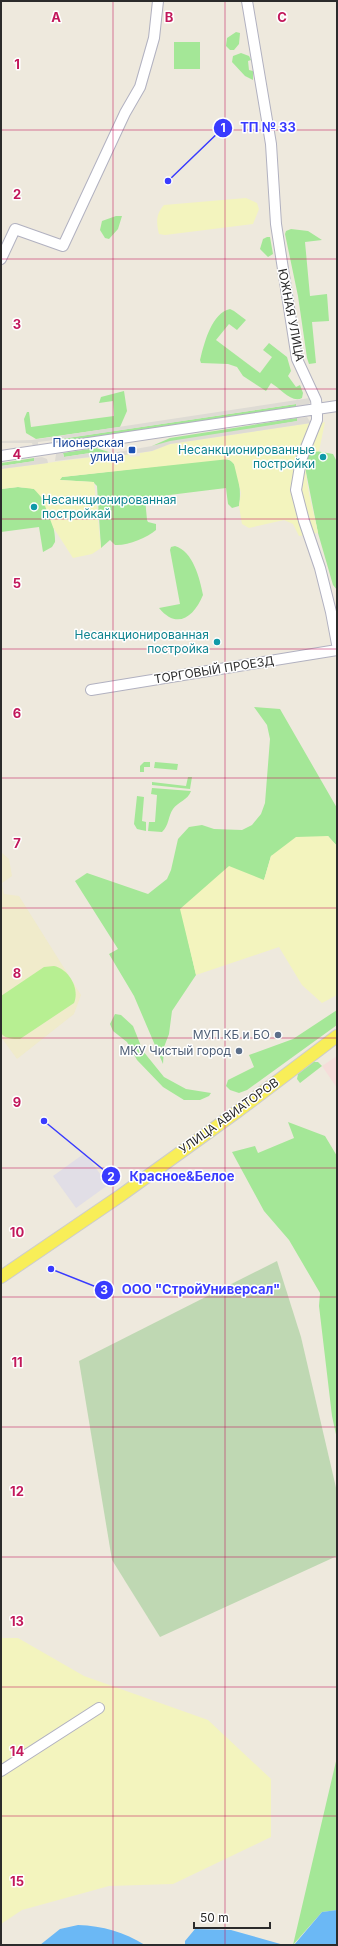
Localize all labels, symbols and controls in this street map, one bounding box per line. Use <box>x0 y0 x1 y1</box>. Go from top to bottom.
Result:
text: A <box>51 9 61 25</box>
text: B <box>165 9 174 25</box>
text: C <box>277 9 287 25</box>
text: 1 <box>14 56 20 72</box>
callout: ТП № 33 <box>213 115 304 140</box>
text: ТП № 33 <box>240 119 296 135</box>
text: 1 <box>220 120 226 135</box>
text: 2 <box>13 186 21 202</box>
street label: ЮЖНАЯ УЛИЦА <box>275 267 308 363</box>
text: 3 <box>13 316 21 332</box>
place label: Пионерская улица <box>53 435 124 464</box>
place label: Несанкционированные постройки <box>178 442 315 471</box>
marker: Пионерская улица <box>127 445 137 455</box>
text: 4 <box>13 446 22 462</box>
marker: Несанкционированные постройки <box>318 452 328 462</box>
place label: Несанкционированная постройкай <box>42 492 177 521</box>
marker: Несанкционированная постройкай <box>29 502 39 512</box>
text: 5 <box>13 575 21 591</box>
place label: Несанкционированная постройка <box>74 627 209 656</box>
marker: Несанкционированная постройка <box>212 637 222 647</box>
street label: ТОРГОВЫЙ ПРОЕЗД <box>153 653 275 686</box>
text: 6 <box>13 705 21 721</box>
text: 7 <box>13 835 21 851</box>
text: 8 <box>13 965 21 981</box>
place label: МУП КБ и БО <box>193 1027 270 1042</box>
marker: МУП КБ и БО <box>273 1030 283 1040</box>
place label: МКУ Чистый город <box>119 1043 231 1058</box>
marker: МКУ Чистый город <box>234 1046 244 1056</box>
street label: УЛИЦА АВИАТОРОВ <box>176 1074 282 1157</box>
text: 9 <box>13 1094 21 1110</box>
callout: Красное&Белое <box>101 1164 242 1189</box>
text: Красное&Белое <box>129 1168 235 1184</box>
text: 2 <box>107 1169 115 1184</box>
text: 10 <box>10 1224 24 1240</box>
callout: ООО "СтройУниверсал" <box>94 1277 288 1302</box>
text: ООО "СтройУниверсал" <box>122 1281 280 1297</box>
text: 3 <box>100 1282 108 1297</box>
text: 11 <box>11 1354 23 1370</box>
text: 12 <box>10 1483 24 1499</box>
text: 13 <box>10 1613 24 1629</box>
text: 14 <box>10 1743 24 1759</box>
text: 15 <box>10 1873 24 1889</box>
scale bar <box>194 1904 270 1930</box>
text: 50 m <box>200 1910 229 1925</box>

